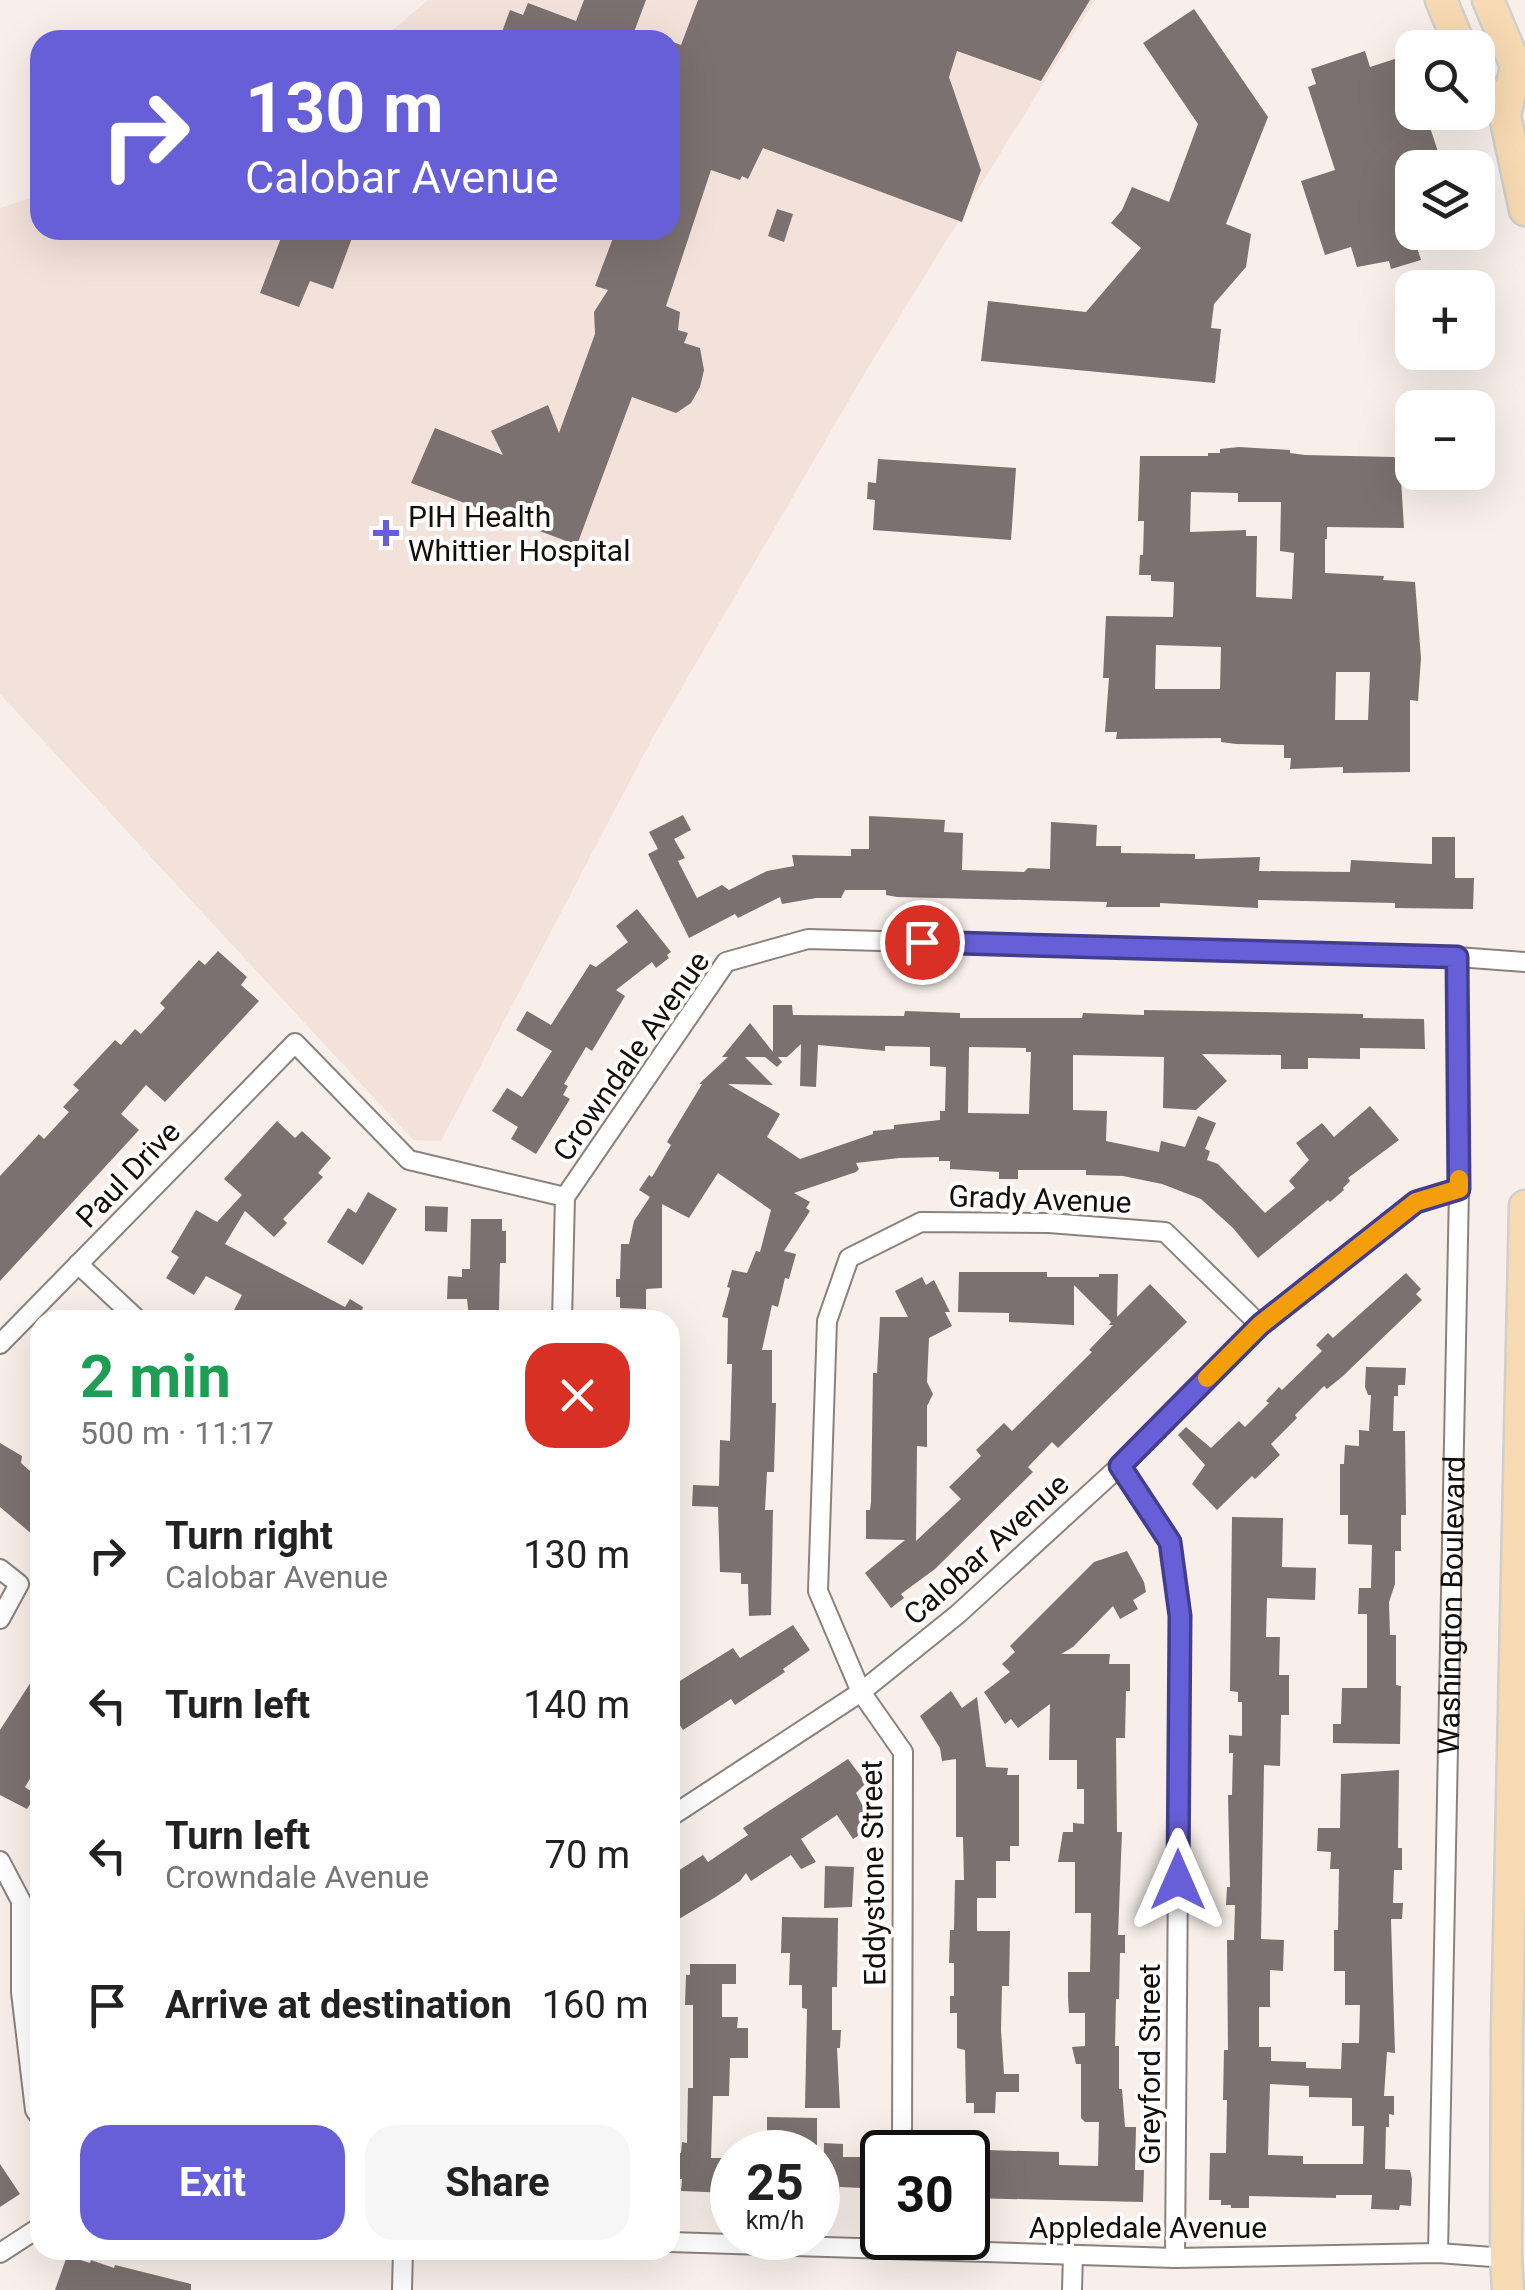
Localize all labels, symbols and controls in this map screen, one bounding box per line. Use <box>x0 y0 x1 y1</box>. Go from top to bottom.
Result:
map controls <box>1395 30 1495 490</box>
button: search <box>1395 30 1495 130</box>
text: 130 m <box>245 67 444 149</box>
icon: right <box>80 70 210 200</box>
button: layers <box>1395 150 1495 250</box>
text: Calobar Avenue <box>245 151 559 204</box>
button: + <box>1395 270 1495 370</box>
button: − <box>1395 390 1495 490</box>
place label: PIH Health Whittier Hospital <box>408 499 630 568</box>
marker: PIH Health Whittier Hospital <box>373 520 399 546</box>
pin <box>880 900 965 985</box>
icon: arrive <box>895 915 950 970</box>
street label: Crowndale Avenue <box>546 945 716 1167</box>
street label: Paul Drive <box>69 1114 187 1234</box>
street label: Grady Avenue <box>948 1178 1132 1220</box>
text: 2 min <box>80 1341 231 1412</box>
button: close <box>525 1343 630 1448</box>
text: 500 m · 11:17 <box>80 1414 274 1452</box>
street label: Washington Boulevard <box>1430 1455 1471 1755</box>
street label: Calobar Avenue <box>897 1466 1075 1632</box>
text: Turn right <box>165 1514 333 1558</box>
icon: right <box>80 1528 135 1583</box>
text: 130 m <box>523 1533 630 1577</box>
text: Calobar Avenue <box>165 1558 388 1596</box>
icon: left <box>80 1678 135 1733</box>
text: Turn left <box>165 1683 310 1727</box>
text: 140 m <box>523 1683 630 1727</box>
street label: Eddystone Street <box>854 1760 892 1986</box>
text: Turn left <box>165 1814 310 1858</box>
icon: left <box>80 1828 135 1883</box>
position arrow <box>1126 1828 1230 1932</box>
text: 70 m <box>545 1833 630 1877</box>
text: Crowndale Avenue <box>165 1858 429 1896</box>
street label: Greyford Street <box>1132 1963 1167 2165</box>
icon: arrive <box>80 1978 135 2033</box>
text: Arrive at destination <box>165 1983 512 2027</box>
text: 160 m <box>542 1983 649 2027</box>
button: Exit <box>80 2125 345 2240</box>
button: Share <box>365 2125 630 2240</box>
speed limit sign: 30 <box>860 2130 990 2260</box>
text: 25 <box>746 2154 804 2212</box>
text: km/h <box>746 2206 804 2235</box>
street label: Appledale Avenue <box>1029 2210 1267 2245</box>

